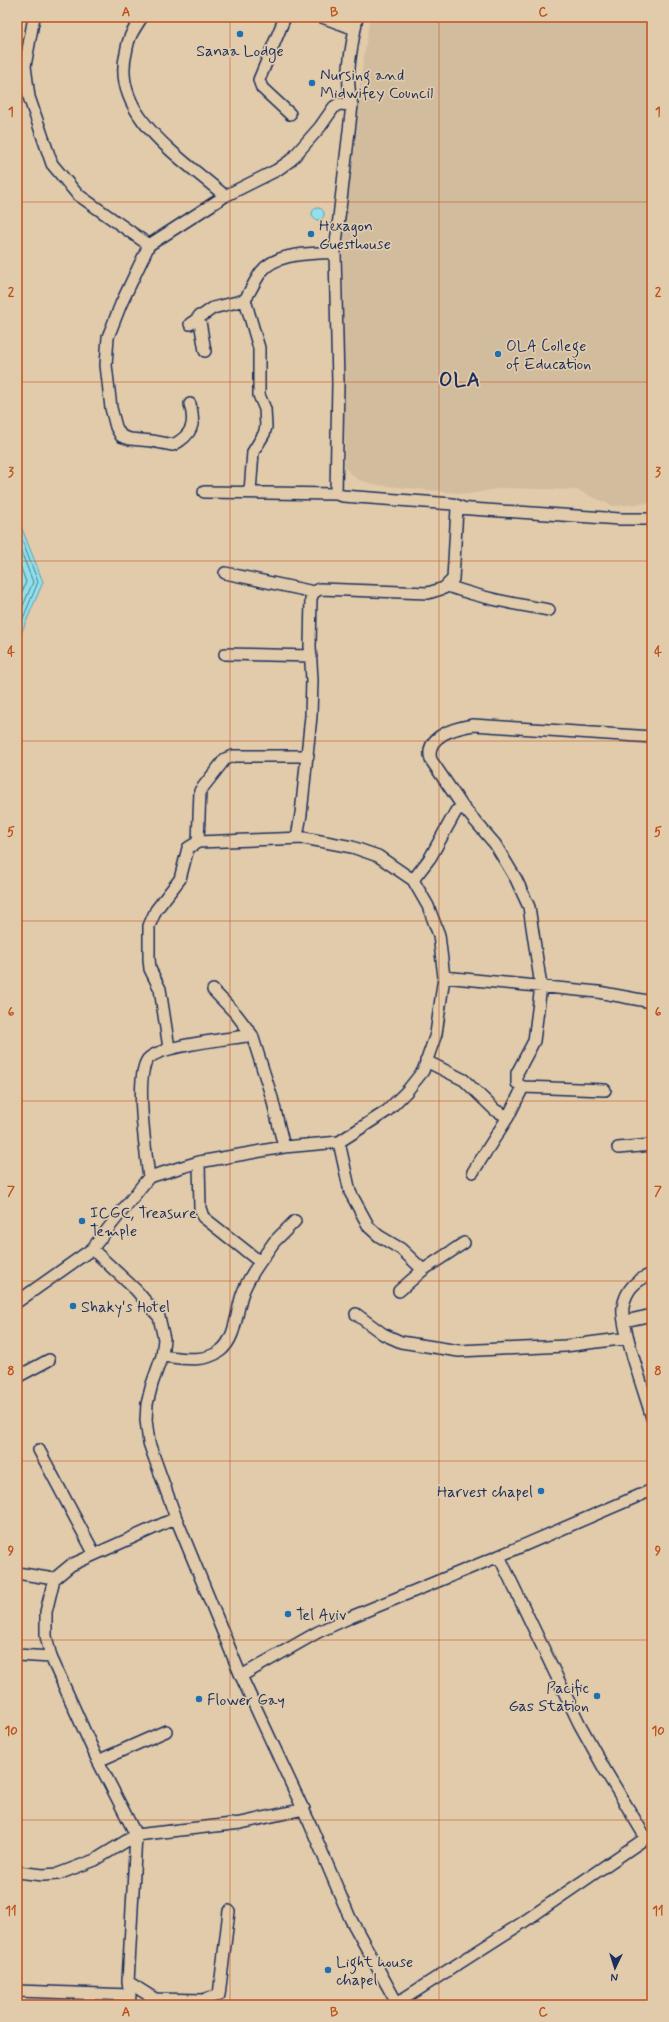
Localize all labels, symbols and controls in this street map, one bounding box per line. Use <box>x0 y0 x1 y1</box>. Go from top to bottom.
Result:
text: A <box>122 4 130 21</box>
text: B <box>330 4 339 21</box>
text: C <box>538 4 548 21</box>
marker: Sanaa Lodge <box>235 29 245 39</box>
place label: Sanaa Lodge <box>196 41 284 63</box>
place label: Nursing and Midwifey Council <box>320 65 433 104</box>
marker: Nursing and Midwifey Council <box>307 78 317 88</box>
text: 1 <box>8 104 14 121</box>
text: 1 <box>655 104 661 121</box>
place label: Hexagon Guesthouse <box>319 216 391 255</box>
marker: Hexagon Guesthouse <box>306 229 316 239</box>
text: 2 <box>8 284 15 301</box>
text: 2 <box>655 284 662 301</box>
place label: OLA College of Education <box>506 336 591 375</box>
marker: OLA College of Education <box>493 349 503 359</box>
district label: OLA <box>439 367 481 394</box>
text: 3 <box>8 464 14 481</box>
text: 3 <box>655 464 661 481</box>
text: 4 <box>7 644 15 661</box>
text: 4 <box>654 644 662 661</box>
text: 5 <box>7 824 15 841</box>
text: 5 <box>654 824 662 841</box>
text: 6 <box>8 1004 15 1021</box>
text: 6 <box>655 1004 662 1021</box>
text: 7 <box>7 1183 15 1200</box>
text: 7 <box>654 1183 662 1200</box>
place label: ICGC, Treasure Temple <box>90 1203 197 1242</box>
marker: ICGC, Treasure Temple <box>77 1216 87 1226</box>
place label: Shaky's Hotel <box>81 1297 170 1318</box>
marker: Shaky's Hotel <box>68 1301 78 1311</box>
text: 8 <box>7 1363 15 1380</box>
text: 8 <box>654 1363 662 1380</box>
place label: Harvest chapel <box>437 1482 533 1503</box>
marker: Harvest chapel <box>536 1486 546 1496</box>
text: 9 <box>8 1543 15 1560</box>
text: 9 <box>655 1543 662 1560</box>
place label: Tel Aviv <box>296 1605 347 1626</box>
marker: Tel Aviv <box>283 1609 293 1619</box>
place label: Pacific Gas Station <box>509 1678 589 1717</box>
place label: Flower Gay <box>207 1690 285 1711</box>
marker: Pacific Gas Station <box>592 1691 602 1701</box>
marker: Flower Gay <box>194 1694 204 1704</box>
text: 10 <box>4 1723 18 1740</box>
text: 10 <box>651 1723 665 1740</box>
text: 11 <box>5 1903 17 1920</box>
text: 11 <box>652 1903 664 1920</box>
north arrow <box>595 1948 635 1988</box>
place label: Light house chapel <box>336 1952 413 1991</box>
marker: Light house chapel <box>323 1965 333 1975</box>
text: N <box>610 1970 619 1984</box>
text: A <box>122 2004 130 2021</box>
text: B <box>330 2004 339 2021</box>
text: C <box>538 2004 548 2021</box>

